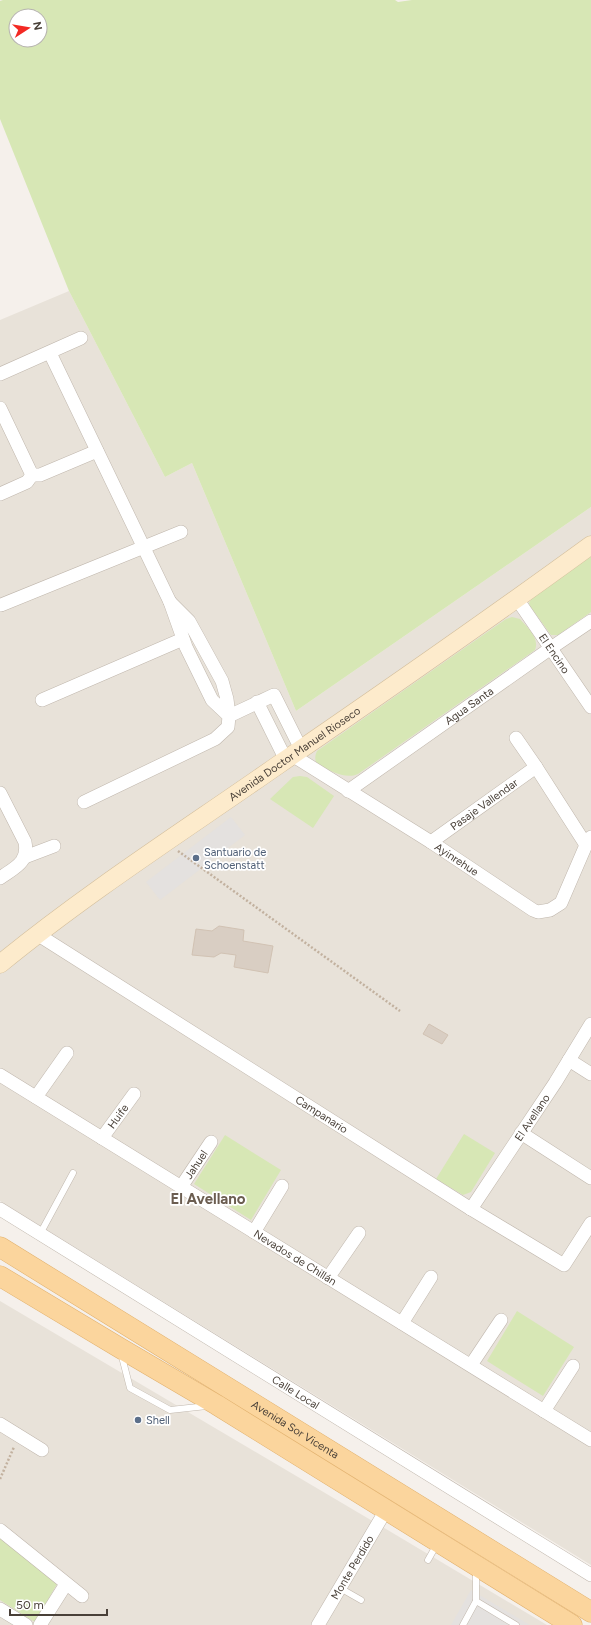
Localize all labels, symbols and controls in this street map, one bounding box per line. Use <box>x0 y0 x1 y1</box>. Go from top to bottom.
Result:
north arrow <box>8 8 48 48</box>
text: N <box>30 21 45 32</box>
street label: El Encino <box>536 631 572 676</box>
street label: Agua Santa <box>442 685 496 728</box>
street label: Avenida Doctor Manuel Rioseco <box>227 704 363 804</box>
street label: Pasaje Vallendar <box>448 776 521 833</box>
street label: Ayinrehue <box>432 840 481 879</box>
place label: Santuario de Schoenstatt <box>204 846 266 872</box>
marker: Santuario de Schoenstatt <box>191 853 201 863</box>
street label: El Avellano <box>512 1092 553 1144</box>
street label: Campanario <box>293 1093 350 1136</box>
street label: Huife <box>105 1102 131 1131</box>
street label: Jahuel <box>182 1148 211 1182</box>
district label: El Avellano <box>170 1190 246 1208</box>
street label: Nevados de Chillán <box>251 1227 339 1288</box>
street label: Calle Local <box>270 1373 322 1412</box>
street label: Avenida Sor Vicenta <box>249 1398 341 1462</box>
place label: Shell <box>146 1414 170 1427</box>
marker: Shell <box>133 1415 143 1425</box>
street label: Monte Perdido <box>328 1533 377 1602</box>
scale bar <box>10 1591 107 1617</box>
text: 50 m <box>16 1598 44 1612</box>

